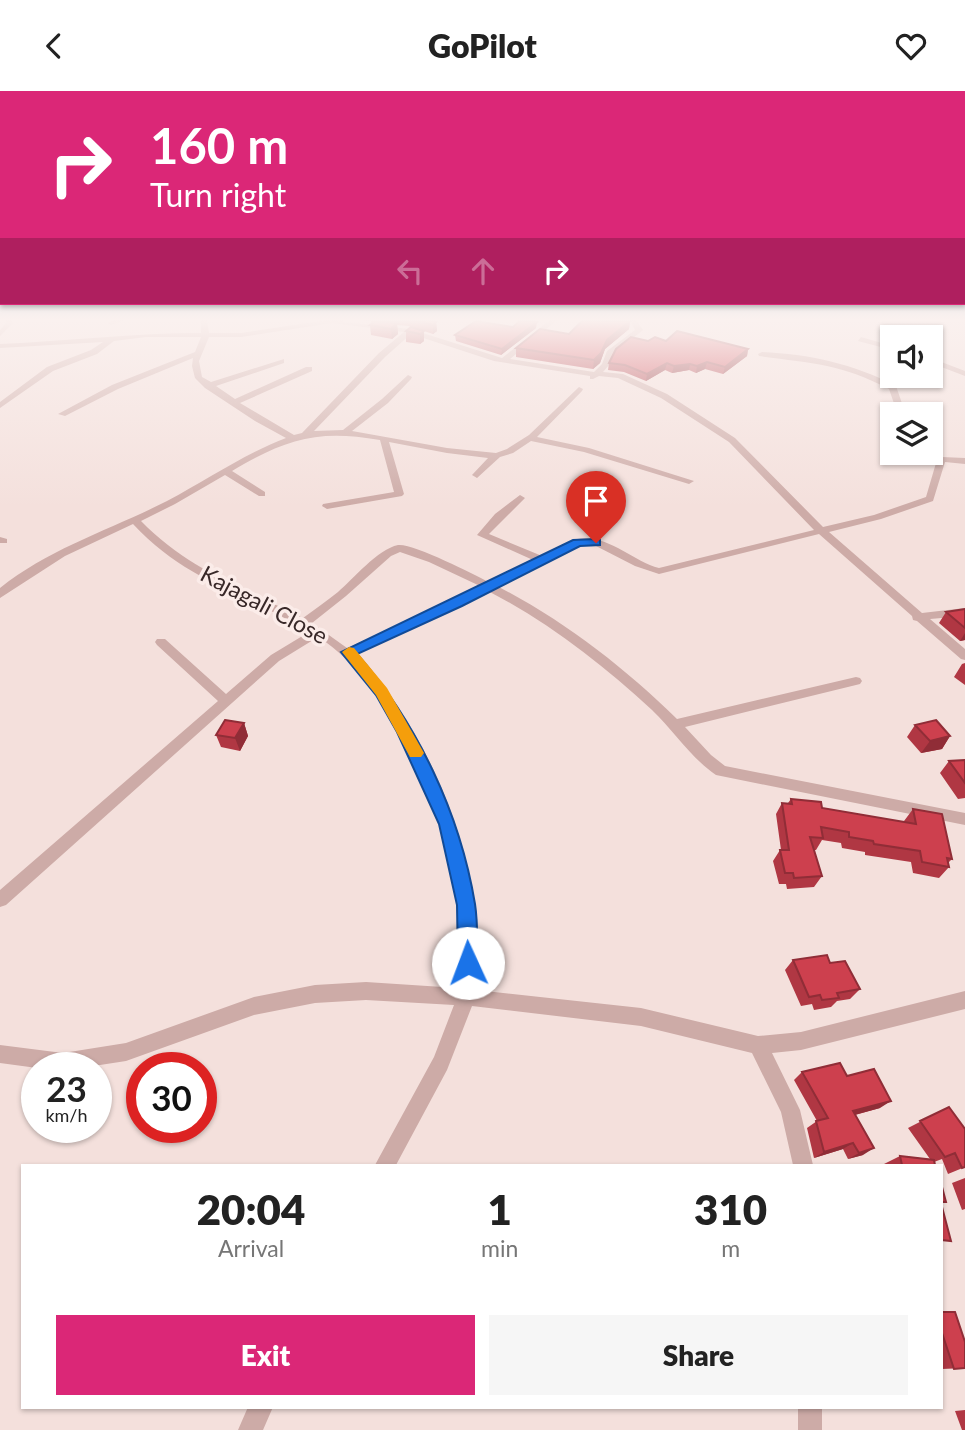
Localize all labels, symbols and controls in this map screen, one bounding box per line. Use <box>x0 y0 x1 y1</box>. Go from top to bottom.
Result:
text: GoPilot <box>428 26 537 65</box>
icon: back <box>35 27 73 65</box>
icon: heart <box>892 27 930 65</box>
text: 160 m <box>150 116 288 174</box>
icon: right <box>35 119 126 210</box>
text: Turn right <box>150 175 286 214</box>
icon: left <box>391 252 429 290</box>
icon: ahead <box>464 252 502 290</box>
icon: right <box>537 252 575 290</box>
map controls <box>880 325 943 465</box>
button: sound <box>880 325 943 388</box>
button: layers <box>880 402 943 465</box>
pin <box>566 471 626 543</box>
icon: arrive <box>577 482 615 520</box>
street label: Kajagali Close <box>196 559 333 649</box>
position arrow <box>431 926 505 1000</box>
speed limit sign: 30 <box>126 1052 217 1143</box>
text: 23 <box>46 1067 87 1109</box>
text: km/h <box>45 1104 88 1126</box>
text: 20:04 <box>197 1184 305 1234</box>
text: 1 <box>488 1184 512 1234</box>
text: 310 <box>694 1184 767 1234</box>
text: Arrival <box>218 1234 284 1262</box>
text: min <box>481 1234 518 1262</box>
text: m <box>721 1234 740 1262</box>
button: Exit <box>56 1315 475 1395</box>
button: Share <box>489 1315 908 1395</box>

